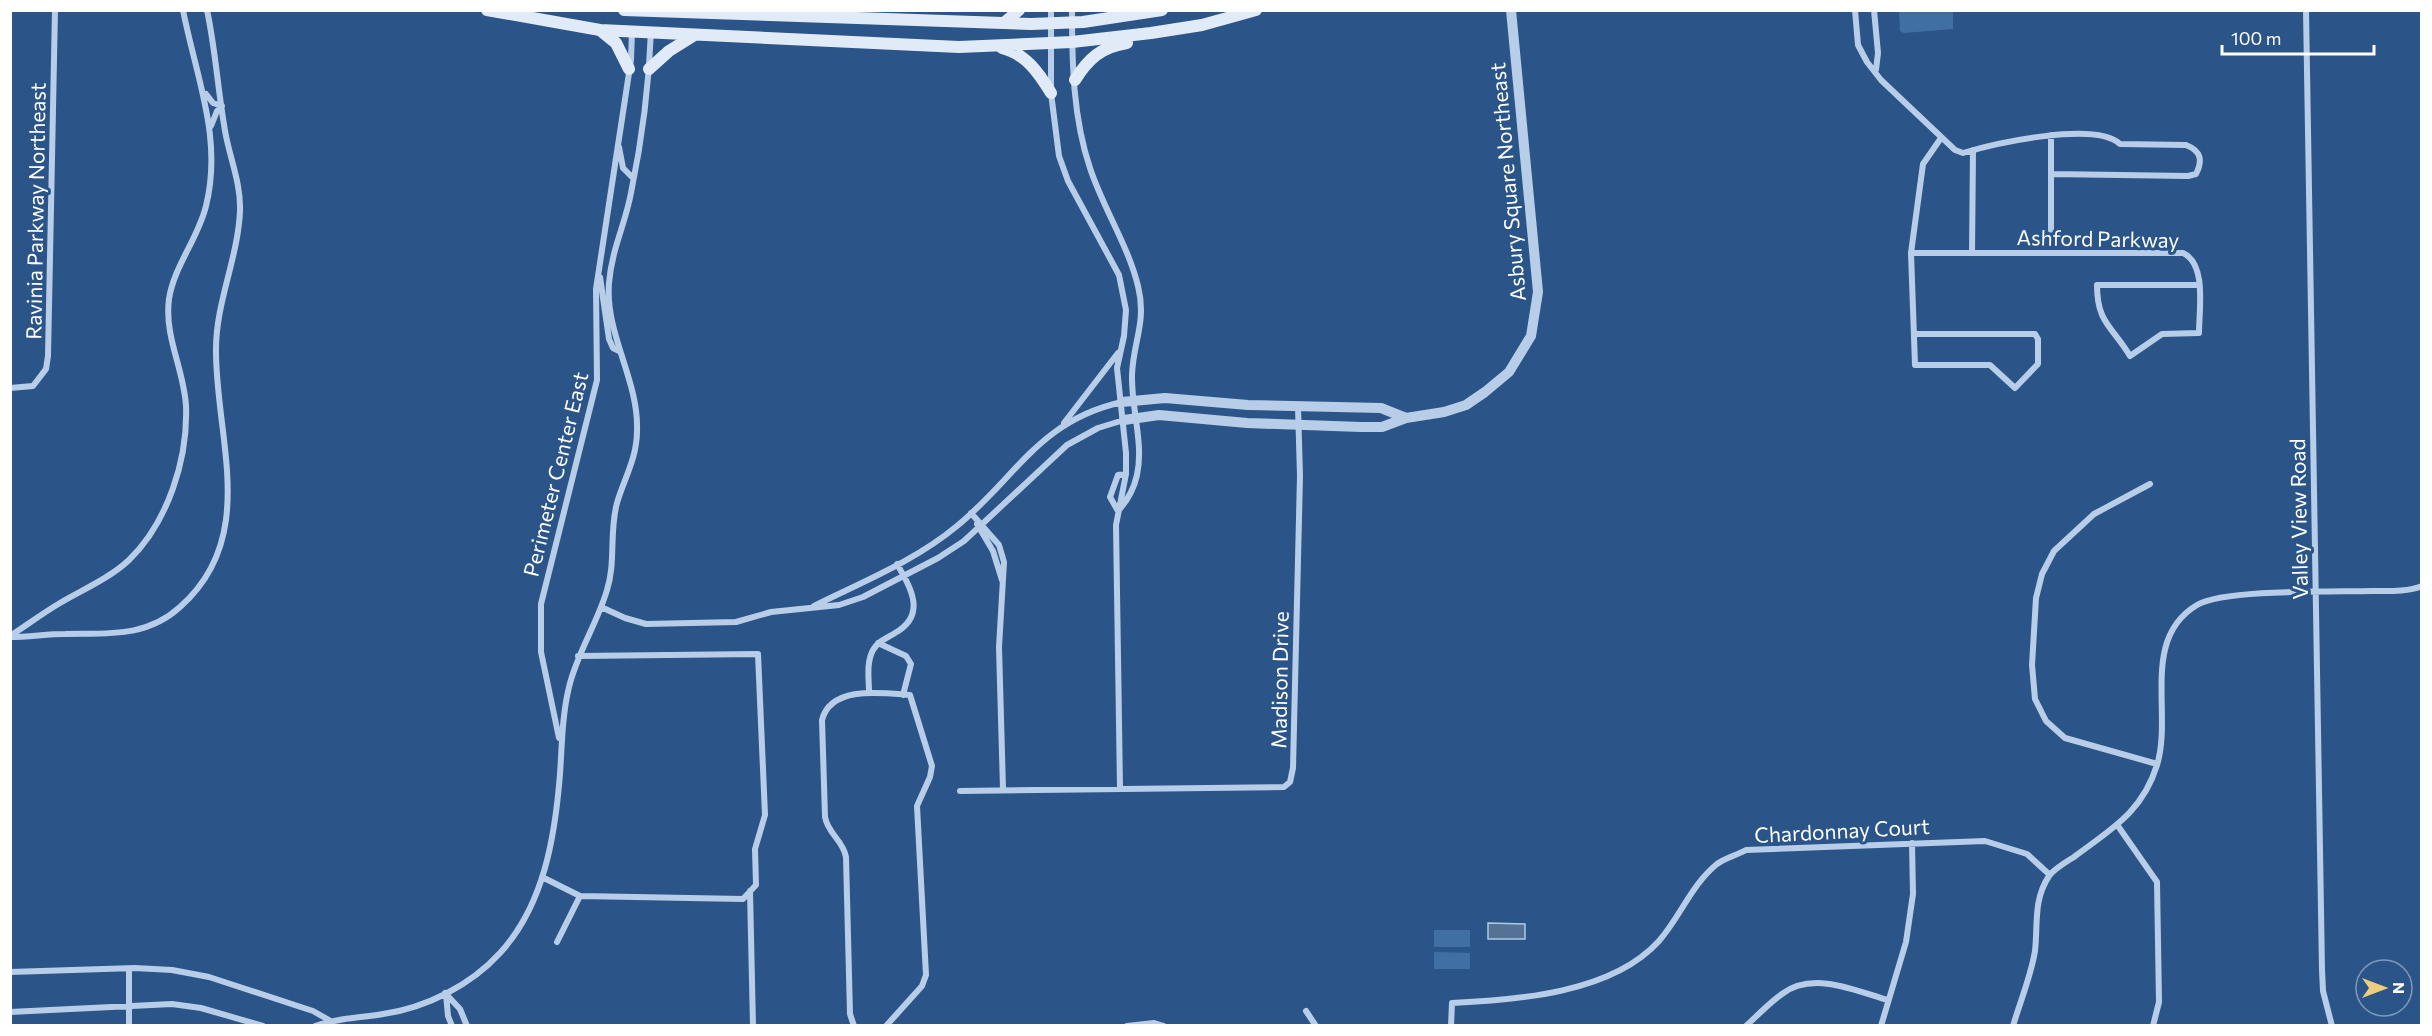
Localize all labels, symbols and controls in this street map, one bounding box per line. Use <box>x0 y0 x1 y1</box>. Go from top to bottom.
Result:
scale bar <box>2222 18 2374 56</box>
text: 100 m <box>2231 27 2281 49</box>
street label: Asbury Square Northeast <box>1484 62 1530 302</box>
street label: Ravinia Parkway Northeast <box>20 82 50 340</box>
street label: Ashford Parkway <box>2016 224 2180 252</box>
street label: Perimeter Center East <box>517 369 593 579</box>
street label: Valley View Road <box>2284 438 2312 600</box>
street label: Madison Drive <box>1265 611 1293 749</box>
street label: Chardonnay Court <box>1754 813 1930 847</box>
north arrow <box>2354 958 2414 1018</box>
text: N <box>2390 982 2409 994</box>

